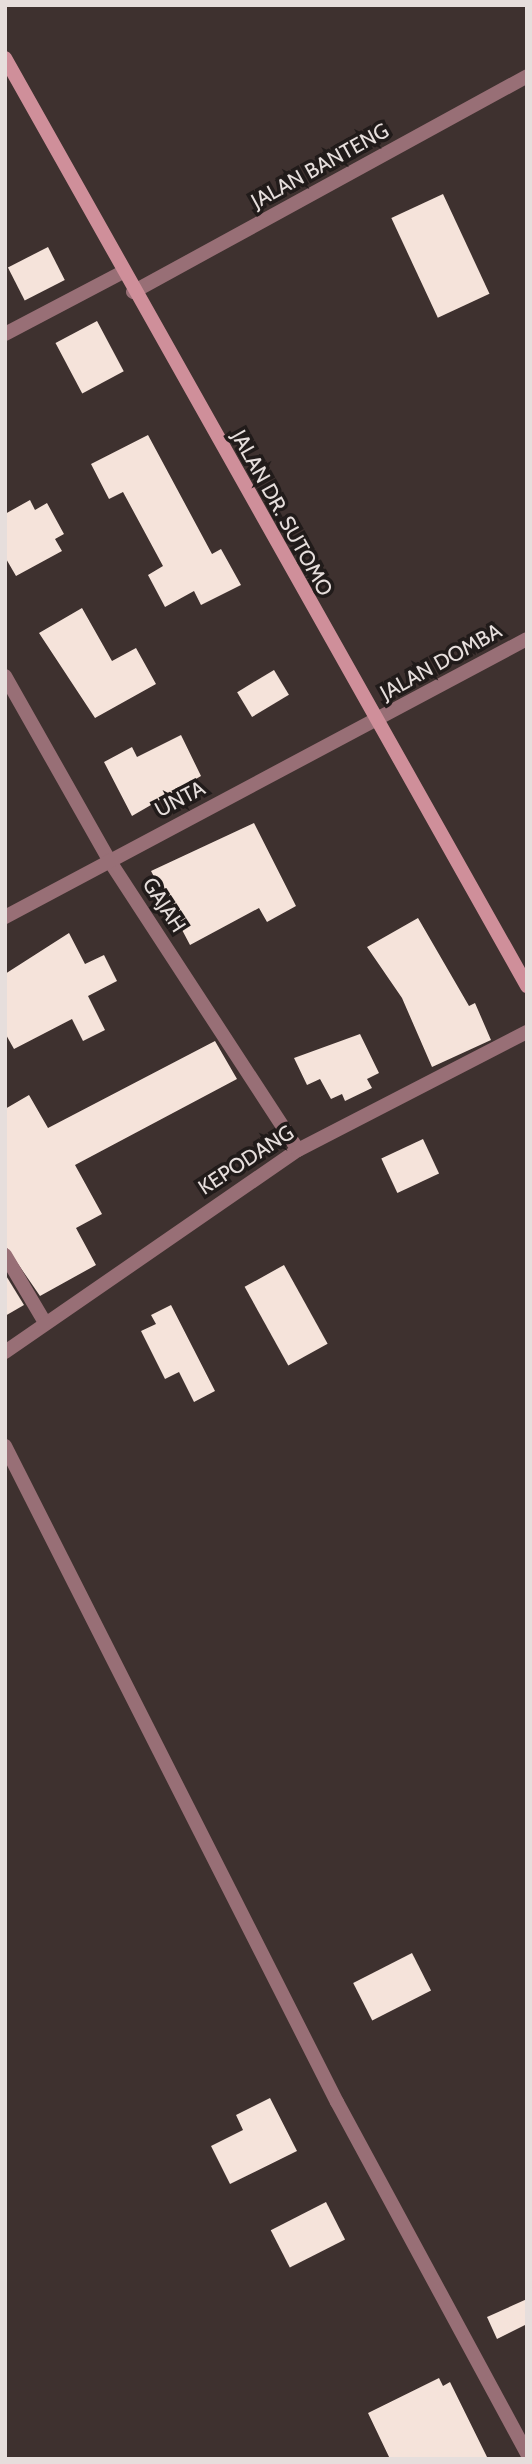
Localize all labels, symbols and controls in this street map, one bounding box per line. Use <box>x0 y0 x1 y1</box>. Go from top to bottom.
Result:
street label: JALAN BANTENG <box>247 118 393 214</box>
street label: JALAN DR. SUTOMO <box>226 426 338 600</box>
street label: JALAN DOMBA <box>376 618 506 706</box>
street label: UNTA <box>151 775 209 823</box>
street label: GAJAH <box>137 873 191 937</box>
street label: KEPODANG <box>194 1120 298 1200</box>

